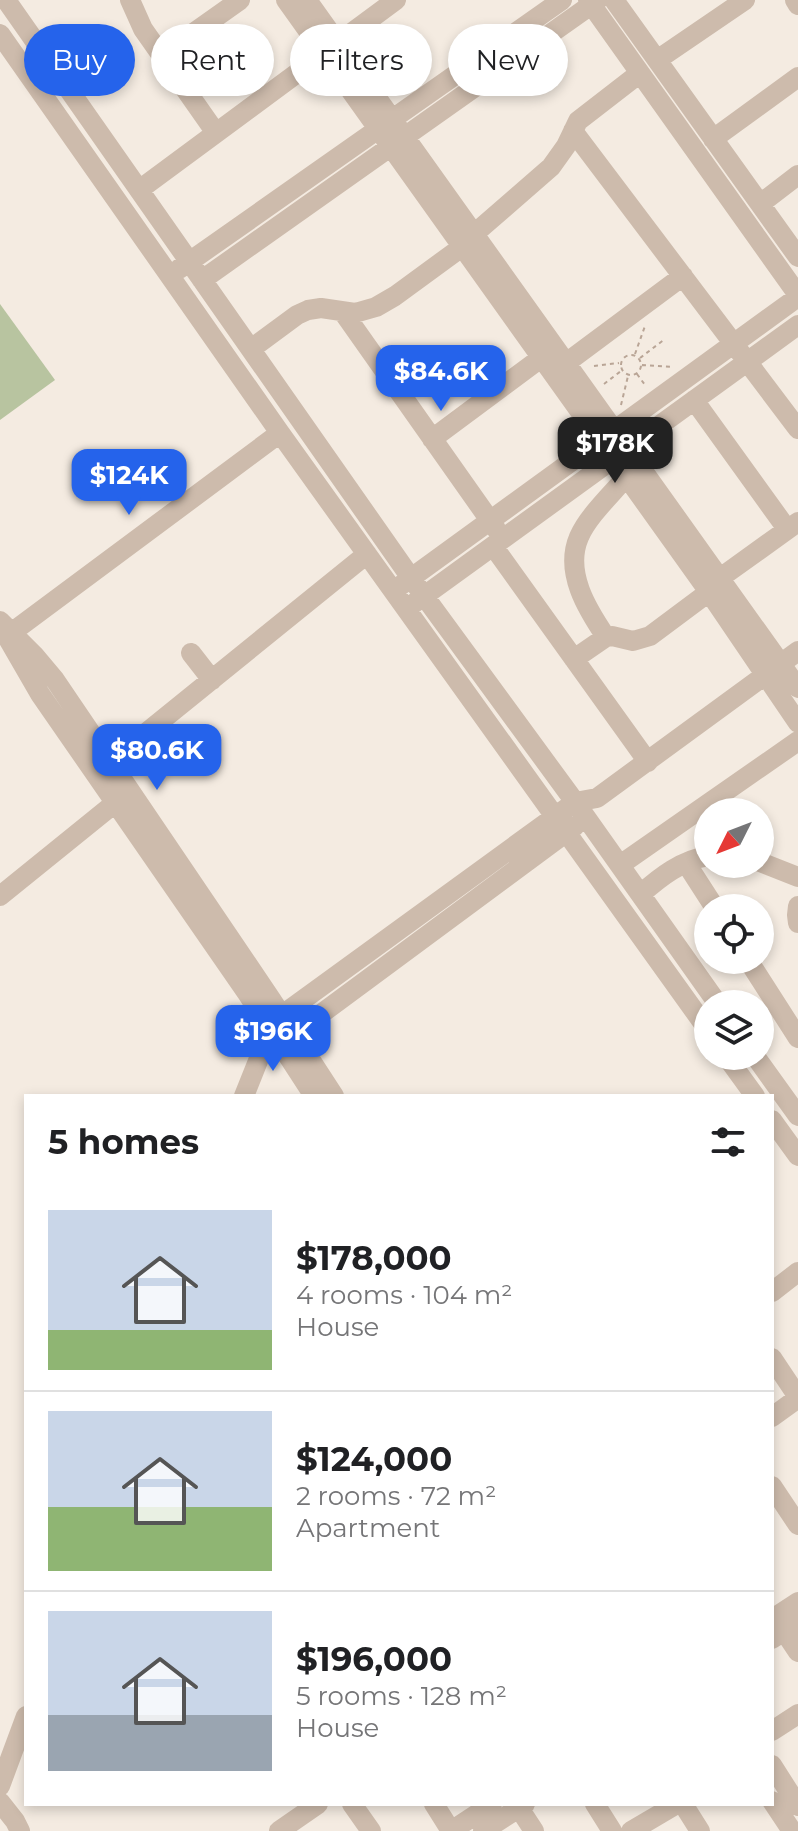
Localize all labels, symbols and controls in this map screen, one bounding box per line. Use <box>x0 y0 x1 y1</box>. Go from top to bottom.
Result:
chip: Buy <box>24 24 135 96</box>
chip: Rent <box>151 24 274 96</box>
chip: Filters <box>290 24 432 96</box>
chip: New <box>448 24 568 96</box>
pin: $84.6K <box>376 345 506 413</box>
text: $84.6K <box>394 355 488 387</box>
pin: $178K <box>559 417 671 485</box>
text: $178K <box>576 427 654 459</box>
pin: $124K <box>73 449 185 517</box>
text: $124K <box>90 459 168 491</box>
pin: $80.6K <box>92 724 222 792</box>
text: $80.6K <box>110 734 204 766</box>
north arrow <box>694 798 774 878</box>
map controls <box>694 798 774 1070</box>
button: locate <box>694 894 774 974</box>
button: layers <box>694 990 774 1070</box>
pin: $196K <box>217 1005 329 1073</box>
text: $196K <box>234 1015 312 1047</box>
icon: filters <box>706 1120 750 1164</box>
text: 5 homes <box>48 1121 199 1163</box>
text: $178,000 <box>296 1237 452 1279</box>
icon: home <box>112 1242 208 1338</box>
text: 4 rooms · 104 m² <box>296 1279 513 1311</box>
text: House <box>296 1311 379 1343</box>
text: $124,000 <box>296 1438 452 1480</box>
icon: home <box>112 1443 208 1539</box>
text: 2 rooms · 72 m² <box>296 1480 496 1512</box>
text: Apartment <box>296 1512 440 1544</box>
text: $196,000 <box>296 1638 452 1680</box>
icon: home <box>112 1643 208 1739</box>
text: 5 rooms · 128 m² <box>296 1680 507 1712</box>
text: House <box>296 1712 379 1744</box>

